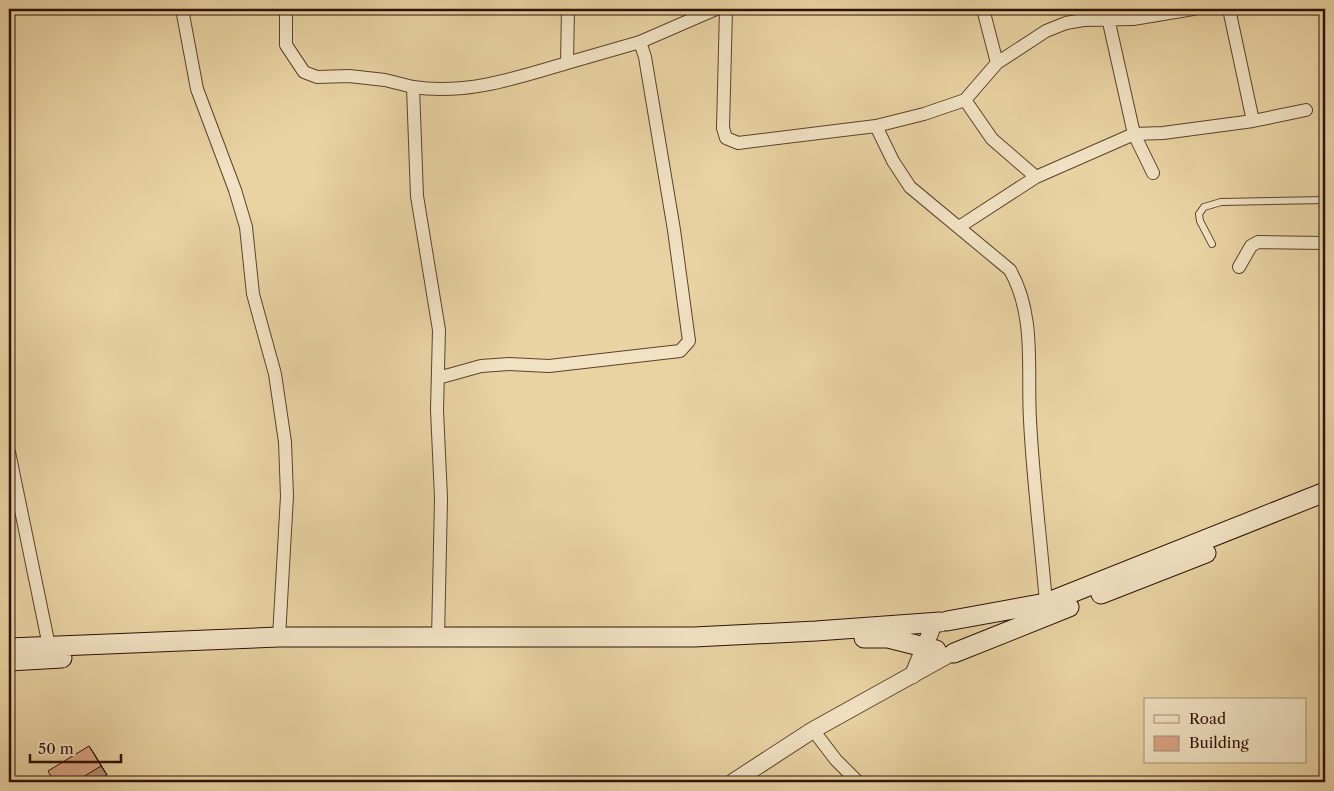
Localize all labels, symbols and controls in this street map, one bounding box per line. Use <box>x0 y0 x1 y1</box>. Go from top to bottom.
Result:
legend <box>1144 698 1306 764</box>
text: Road <box>1189 709 1226 728</box>
scale bar <box>30 731 121 763</box>
text: Building <box>1189 733 1249 752</box>
text: 50 m <box>38 739 74 758</box>

